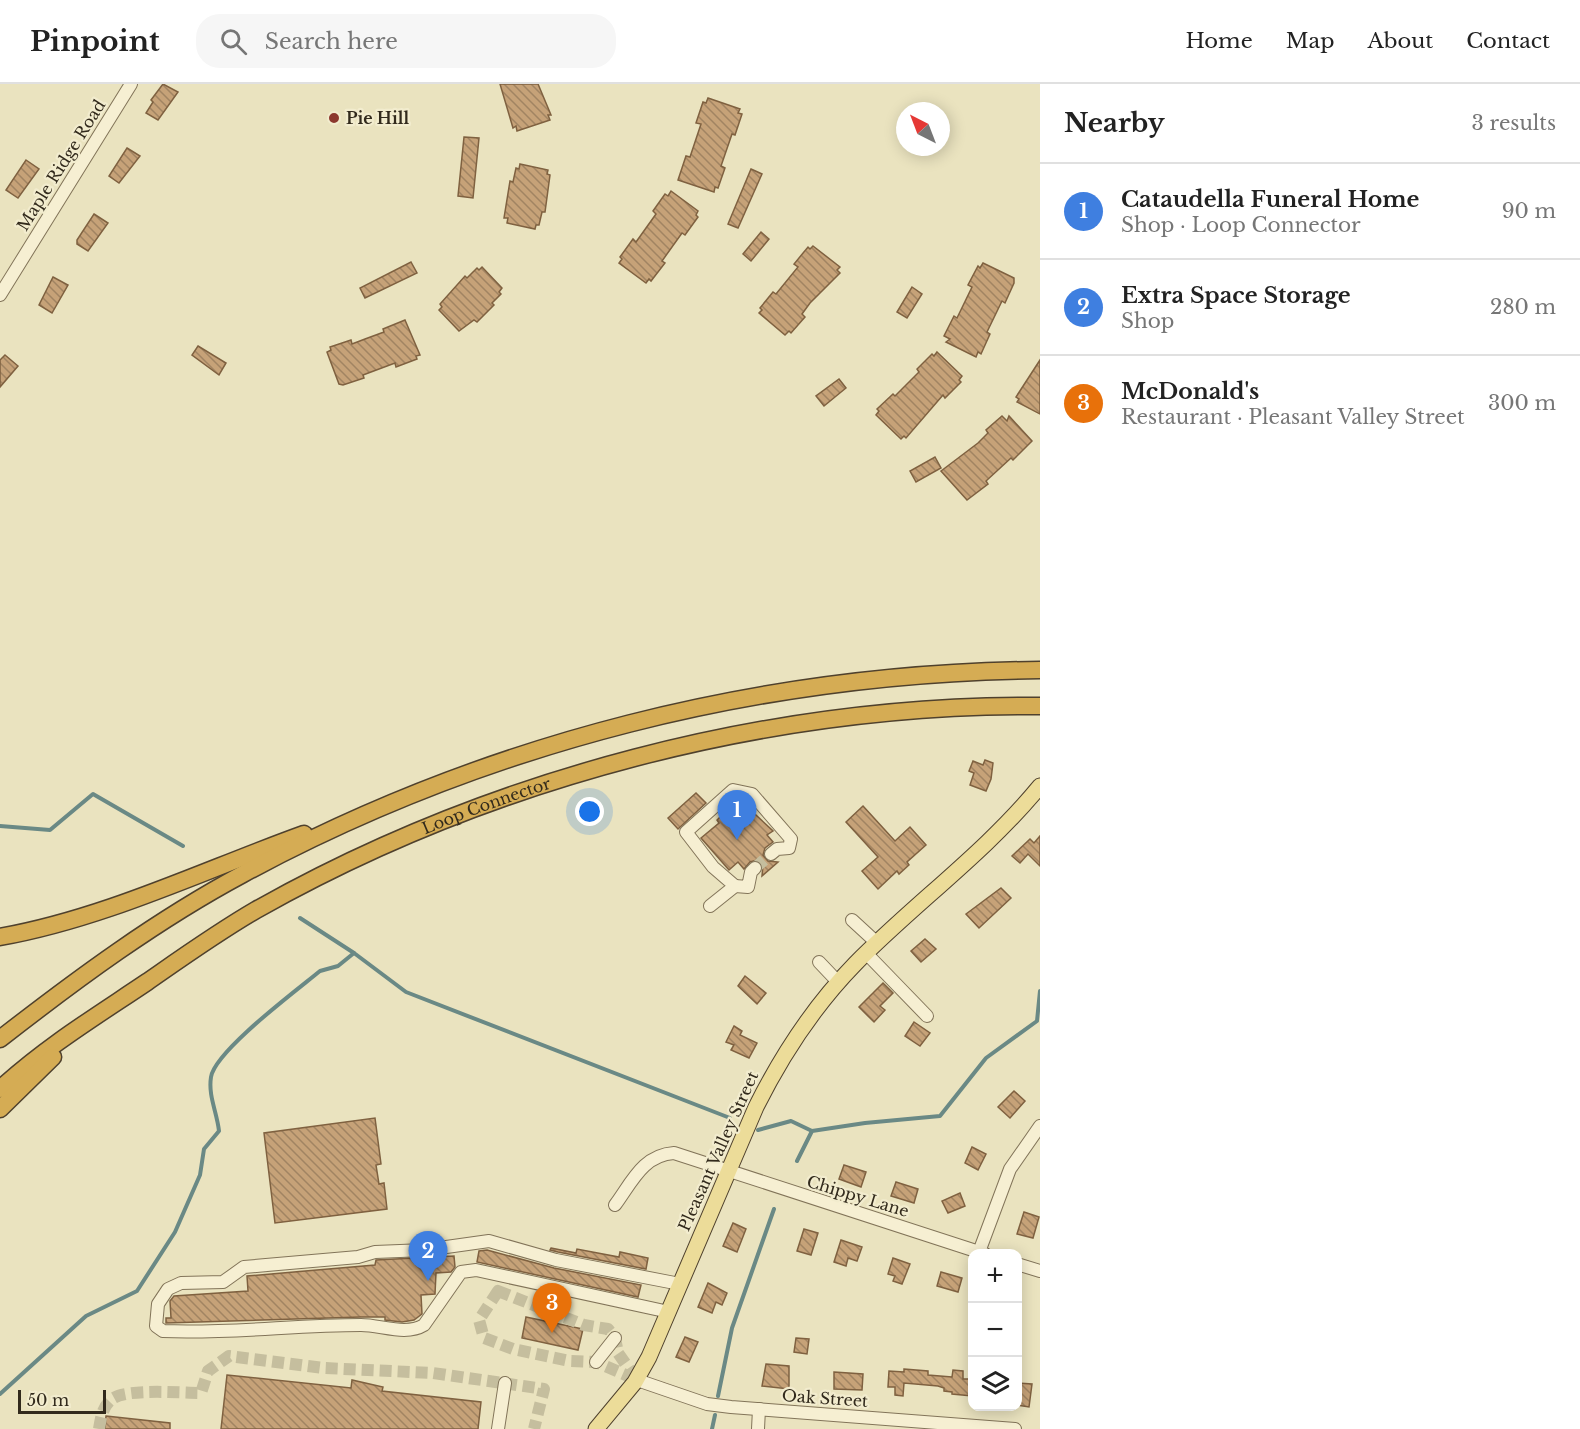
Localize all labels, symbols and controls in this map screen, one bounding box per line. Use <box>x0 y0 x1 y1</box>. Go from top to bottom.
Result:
search box <box>196 14 616 68</box>
text: Pinpoint <box>30 24 160 59</box>
icon: search <box>217 25 250 58</box>
text: Search here <box>265 28 398 55</box>
text: Home <box>1186 28 1253 54</box>
text: Map <box>1286 28 1334 54</box>
text: About <box>1367 28 1433 54</box>
text: Contact <box>1466 28 1550 54</box>
street label: Maple Ridge Road <box>13 96 110 234</box>
north arrow <box>896 102 950 156</box>
text: Nearby <box>1064 107 1165 139</box>
place label: Pie Hill <box>346 108 409 128</box>
marker: Pie Hill <box>327 111 341 125</box>
text: 3 results <box>1472 111 1556 135</box>
text: Cataudella Funeral Home <box>1121 186 1419 213</box>
text: 1 <box>1079 199 1088 223</box>
text: 90 m <box>1502 199 1556 223</box>
text: Shop · Loop Connector <box>1121 213 1361 237</box>
text: Extra Space Storage <box>1121 282 1351 309</box>
text: 2 <box>1077 295 1090 319</box>
text: 280 m <box>1490 295 1556 319</box>
text: Shop <box>1121 309 1174 333</box>
text: McDonald's <box>1121 378 1259 405</box>
text: 3 <box>1077 391 1090 415</box>
text: 300 m <box>1488 391 1556 415</box>
text: Restaurant · Pleasant Valley Street <box>1121 405 1465 429</box>
street label: Loop Connector <box>419 773 553 838</box>
pin: 1 <box>718 790 756 840</box>
your location <box>575 797 604 826</box>
street label: Pleasant Valley Street <box>674 1068 762 1234</box>
street label: Chippy Lane <box>805 1171 911 1221</box>
pin: 2 <box>408 1232 448 1281</box>
map controls <box>968 1249 1022 1411</box>
button: + <box>968 1249 1022 1303</box>
pin: 3 <box>532 1284 572 1333</box>
button: − <box>968 1303 1022 1357</box>
button: layers <box>968 1357 1022 1411</box>
street label: Oak Street <box>781 1385 869 1411</box>
scale bar <box>18 1387 106 1414</box>
text: 50 m <box>27 1390 69 1410</box>

